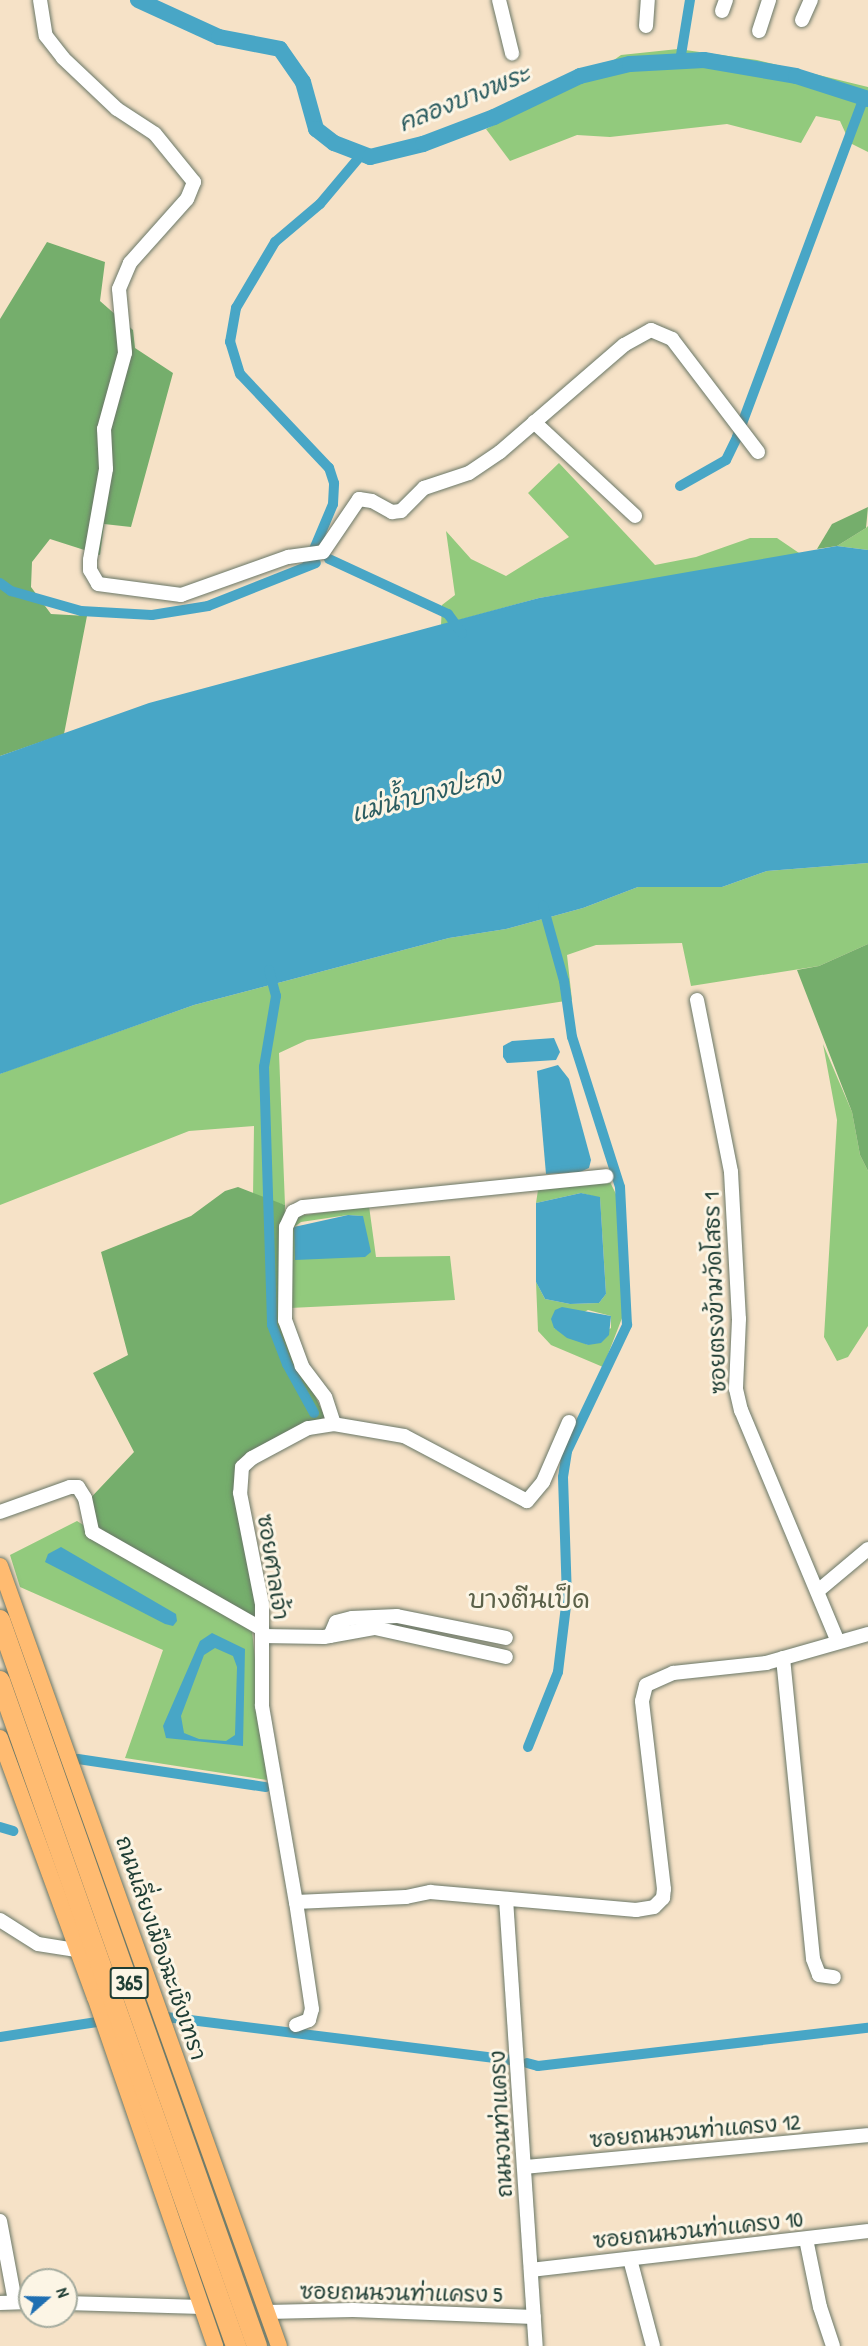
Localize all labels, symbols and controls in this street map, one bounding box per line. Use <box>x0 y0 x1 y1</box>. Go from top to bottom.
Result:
water label: คลองบางพระ <box>394 59 534 137</box>
water label: แม่น้ำบางปะกง <box>348 760 504 828</box>
street label: ซอยตรงข้ามวัดโสธร 1 <box>698 1192 732 1394</box>
street label: ซอยศาลเจ้า <box>252 1512 294 1622</box>
district label: บางตีนเป็ด <box>468 1583 590 1615</box>
street label: ถนนเลี่ยงเมืองฉะเชิงเทรา <box>110 1832 212 2064</box>
road number: 365 <box>110 1965 148 2001</box>
street label: ถนนวนท่าแครง <box>484 2050 518 2198</box>
street label: ซอยถนนวนท่าแครง 12 <box>588 2109 802 2153</box>
street label: ซอยถนนวนท่าแครง 10 <box>592 2206 804 2254</box>
north arrow <box>18 2268 78 2328</box>
street label: ซอยถนนวนท่าแครง 5 <box>299 2278 503 2308</box>
text: N <box>51 2285 75 2300</box>

